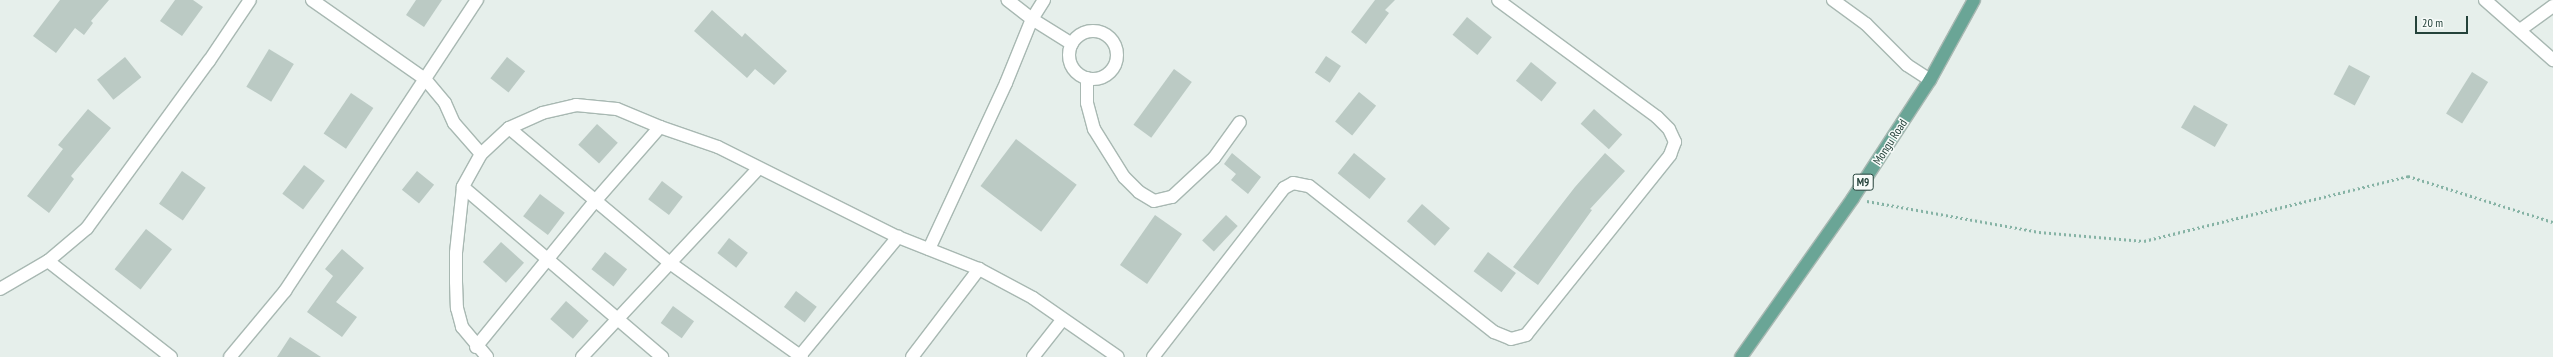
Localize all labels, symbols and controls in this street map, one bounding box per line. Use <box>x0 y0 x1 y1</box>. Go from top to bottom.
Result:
scale bar <box>2417 8 2470 34</box>
text: 20 m <box>2422 15 2443 30</box>
street label: Mongu Road <box>1870 116 1910 168</box>
road number: M9 <box>1852 173 1874 191</box>

